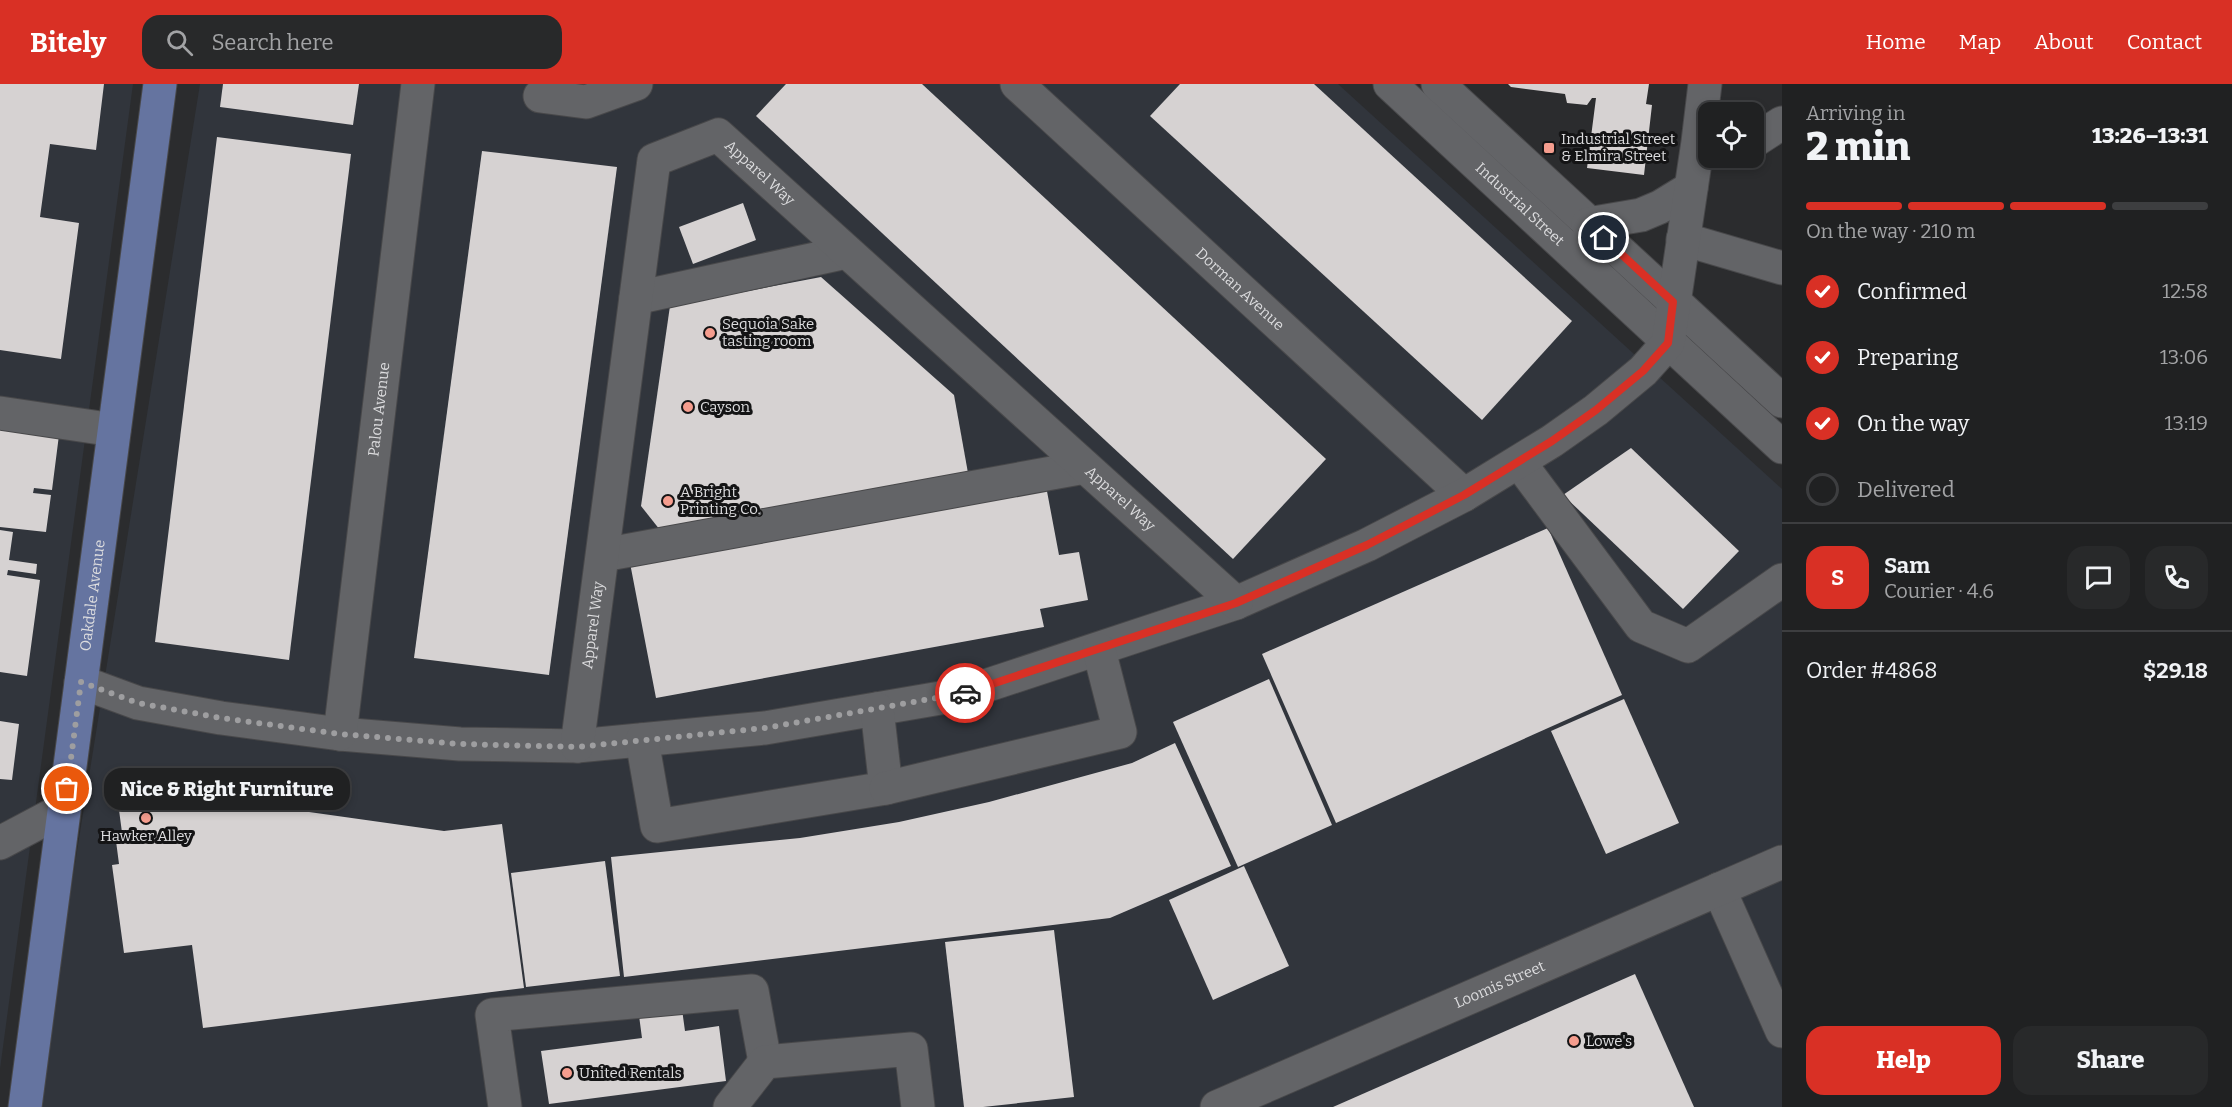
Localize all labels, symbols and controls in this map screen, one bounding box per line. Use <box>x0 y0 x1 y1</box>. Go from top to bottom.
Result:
search box <box>142 15 562 69</box>
text: Bitely <box>30 26 106 59</box>
icon: search <box>163 26 196 59</box>
text: Search here <box>211 29 334 56</box>
text: Home <box>1866 29 1926 55</box>
text: Map <box>1959 29 2001 55</box>
text: About <box>2034 29 2094 55</box>
text: Contact <box>2127 29 2202 55</box>
text: Arriving in <box>1806 101 1905 125</box>
map controls <box>1698 102 1764 168</box>
button: locate <box>1698 102 1764 168</box>
text: 13:26–13:31 <box>2092 122 2208 149</box>
text: 2 min <box>1806 124 1910 170</box>
place label: Industrial Street & Elmira Street <box>1561 130 1676 165</box>
street label: Apparel Way <box>721 136 799 209</box>
marker: Industrial Street & Elmira Street <box>1542 141 1556 155</box>
street label: Industrial Street <box>1472 159 1568 250</box>
pin <box>1578 212 1629 263</box>
text: On the way · 210 m <box>1806 219 1975 243</box>
icon: home <box>1587 221 1620 254</box>
street label: Dorman Avenue <box>1192 244 1288 334</box>
icon: check <box>1806 275 1839 308</box>
text: Confirmed <box>1857 278 1967 305</box>
text: 12:58 <box>2162 279 2208 303</box>
place label: Sequoia Sake tasting room <box>722 315 814 350</box>
marker: Sequoia Sake tasting room <box>703 326 717 340</box>
icon: check <box>1806 341 1839 374</box>
text: Preparing <box>1857 344 1959 371</box>
text: 13:06 <box>2160 345 2208 369</box>
street label: Palou Avenue <box>364 361 394 458</box>
place label: Cayson <box>700 398 751 416</box>
marker: Cayson <box>681 400 695 414</box>
icon: check <box>1806 407 1839 440</box>
text: On the way <box>1857 410 1969 437</box>
text: 13:19 <box>2164 411 2208 435</box>
street label: Apparel Way <box>1082 462 1159 535</box>
text: Delivered <box>1857 476 1955 503</box>
place label: A Bright Printing Co. <box>680 483 761 518</box>
marker: A Bright Printing Co. <box>661 494 675 508</box>
street label: Oakdale Avenue <box>76 539 109 652</box>
button: chat <box>2067 546 2130 609</box>
button: phone <box>2145 546 2208 609</box>
text: Sam <box>1884 552 1930 579</box>
text: S <box>1831 564 1844 591</box>
text: Courier · 4.6 <box>1884 579 1994 603</box>
street label: Apparel Way <box>578 580 608 670</box>
text: Order #4868 <box>1806 657 1937 684</box>
text: $29.18 <box>2143 657 2208 684</box>
courier <box>935 663 995 723</box>
icon: car <box>949 677 982 710</box>
pin <box>41 763 92 814</box>
callout: Nice & Right Furniture <box>103 768 349 810</box>
icon: bag <box>50 772 83 805</box>
text: Nice & Right Furniture <box>120 777 334 801</box>
marker: Hawker Alley <box>139 811 153 825</box>
place label: Hawker Alley <box>100 827 192 845</box>
street label: Loomis Street <box>1452 957 1548 1012</box>
button: Help <box>1806 1026 2001 1095</box>
button: Share <box>2013 1026 2208 1095</box>
place label: Lowe's <box>1586 1032 1632 1050</box>
marker: Lowe's <box>1567 1034 1581 1048</box>
place label: United Rentals <box>579 1064 682 1082</box>
marker: United Rentals <box>560 1066 574 1080</box>

